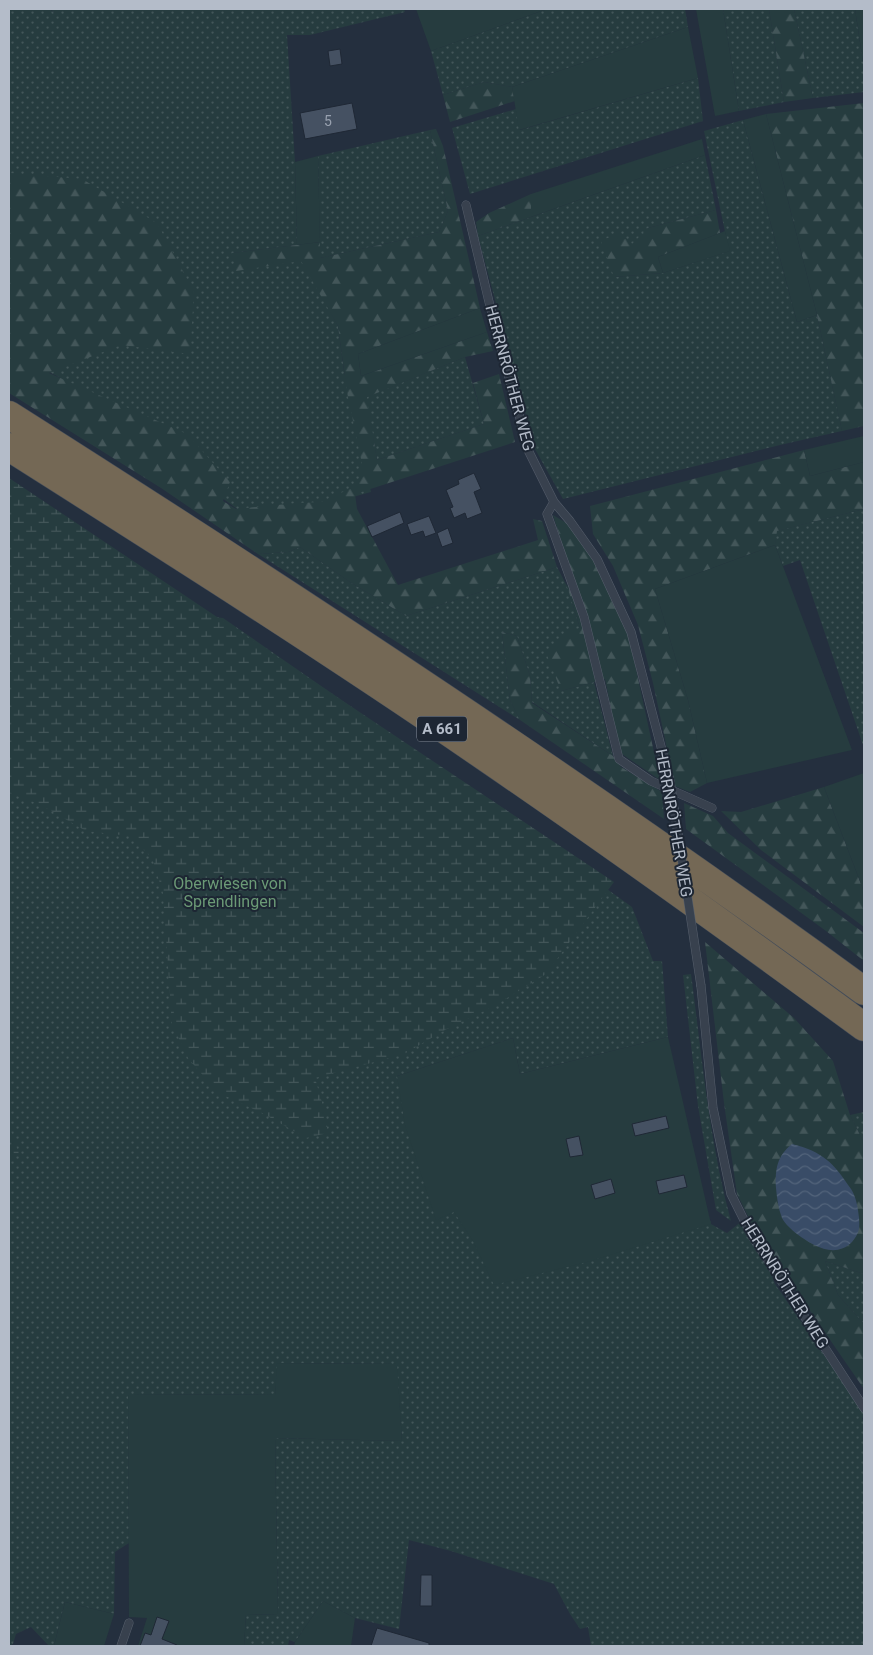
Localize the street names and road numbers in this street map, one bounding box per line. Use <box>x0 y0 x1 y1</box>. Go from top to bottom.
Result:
street label: HERRNRÖTHER WEG <box>481 303 539 453</box>
road number: A 661 <box>417 716 467 742</box>
street label: HERRNRÖTHER WEG <box>652 747 696 899</box>
street label: HERRNRÖTHER WEG <box>737 1214 833 1352</box>

